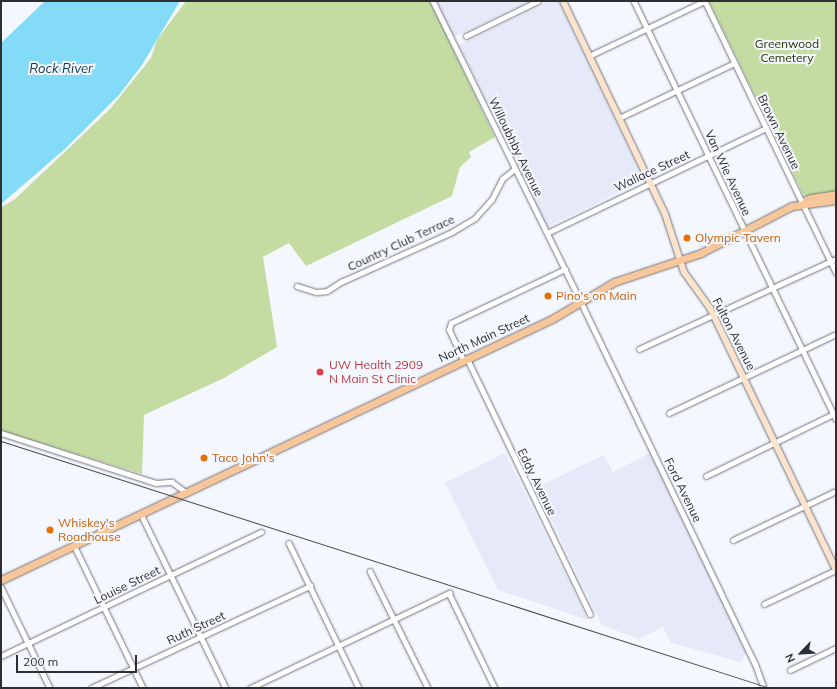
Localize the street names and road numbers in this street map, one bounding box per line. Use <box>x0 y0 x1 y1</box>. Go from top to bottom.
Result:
street label: Brown Avenue <box>755 92 803 172</box>
street label: Willoubhby Avenue <box>486 95 546 199</box>
street label: Van Wie Avenue <box>702 128 754 218</box>
street label: Wallace Street <box>612 147 692 195</box>
street label: Country Club Terrace <box>345 212 457 274</box>
street label: Fulton Avenue <box>710 295 758 373</box>
street label: North Main Street <box>436 311 532 365</box>
street label: Eddy Avenue <box>515 446 559 518</box>
street label: Ford Avenue <box>661 455 705 525</box>
street label: Louise Street <box>92 563 162 607</box>
street label: Ruth Street <box>165 608 227 648</box>

